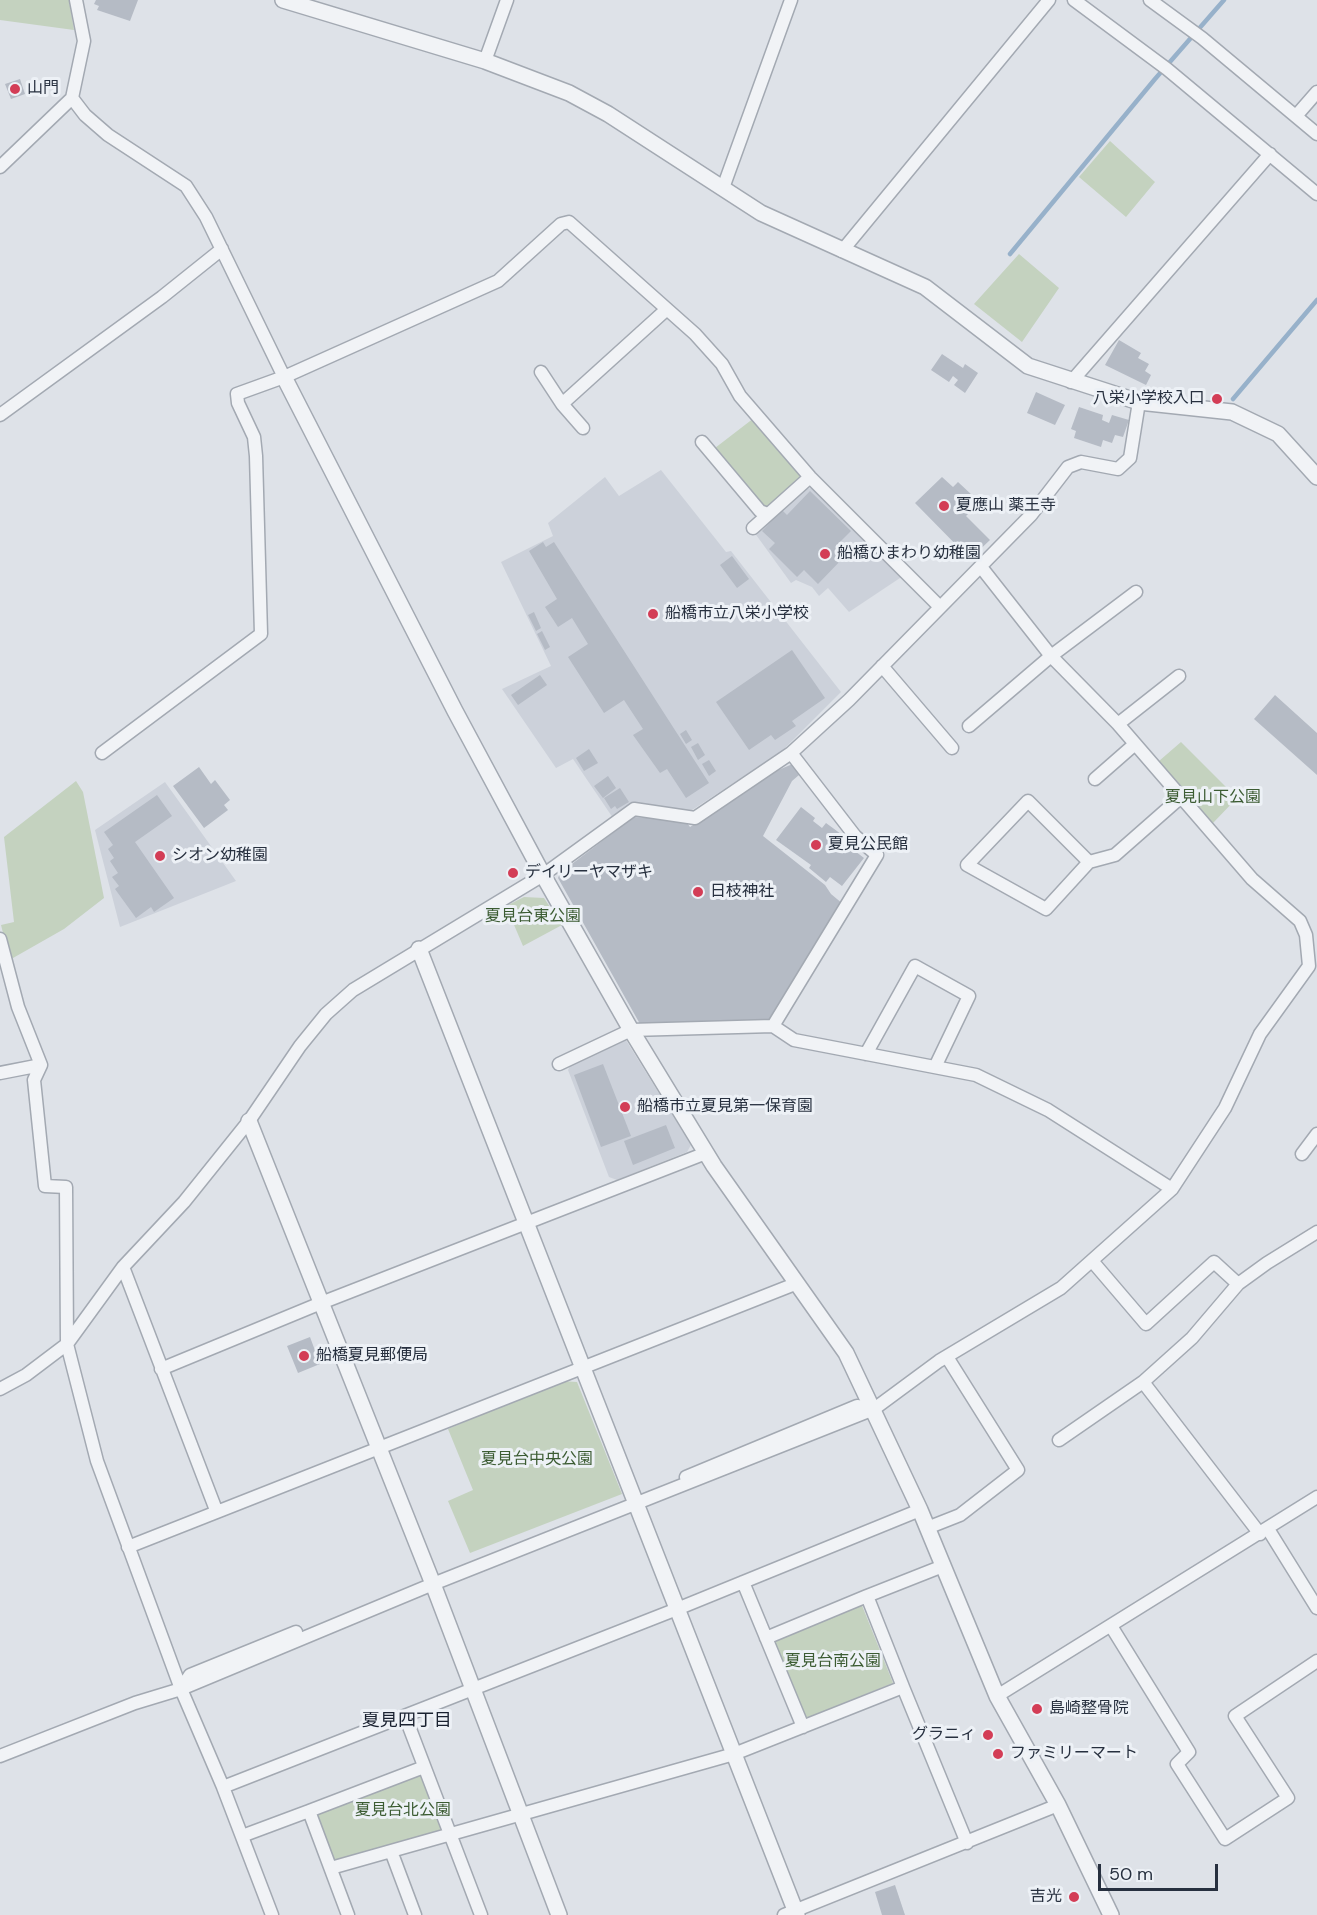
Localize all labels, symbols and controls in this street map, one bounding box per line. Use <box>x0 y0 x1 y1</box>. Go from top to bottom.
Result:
place label: 山門 <box>27 79 59 99</box>
marker: 山門 <box>8 82 22 96</box>
place label: 八栄小学校入口 <box>1093 389 1205 409</box>
marker: 八栄小学校入口 <box>1210 392 1224 406</box>
place label: 夏應山 薬王寺 <box>956 496 1056 516</box>
marker: 夏應山 薬王寺 <box>937 499 951 513</box>
place label: 船橋ひまわり幼稚園 <box>837 544 981 564</box>
marker: 船橋ひまわり幼稚園 <box>818 547 832 561</box>
place label: 船橋市立八栄小学校 <box>665 604 809 624</box>
marker: 船橋市立八栄小学校 <box>646 607 660 621</box>
park label: 夏見山下公園 <box>1165 788 1261 808</box>
place label: 夏見公民館 <box>828 835 908 855</box>
marker: 夏見公民館 <box>809 838 823 852</box>
place label: シオン幼稚園 <box>172 846 268 866</box>
marker: シオン幼稚園 <box>153 849 167 863</box>
place label: デイリーヤマザキ <box>525 863 653 883</box>
marker: デイリーヤマザキ <box>506 866 520 880</box>
place label: 日枝神社 <box>710 882 774 902</box>
marker: 日枝神社 <box>691 885 705 899</box>
park label: 夏見台東公園 <box>485 907 581 927</box>
place label: 船橋市立夏見第一保育園 <box>637 1097 813 1117</box>
marker: 船橋市立夏見第一保育園 <box>618 1100 632 1114</box>
place label: 船橋夏見郵便局 <box>316 1346 428 1366</box>
marker: 船橋夏見郵便局 <box>297 1349 311 1363</box>
park label: 夏見台中央公園 <box>481 1450 593 1470</box>
park label: 夏見台南公園 <box>785 1652 881 1672</box>
place label: 島崎整骨院 <box>1049 1699 1129 1719</box>
marker: 島崎整骨院 <box>1030 1702 1044 1716</box>
district label: 夏見四丁目 <box>362 1710 452 1732</box>
place label: グラニィ <box>912 1725 976 1745</box>
marker: グラニィ <box>981 1728 995 1742</box>
place label: ファミリーマート <box>1010 1744 1138 1764</box>
marker: ファミリーマート <box>991 1747 1005 1761</box>
park label: 夏見台北公園 <box>355 1801 451 1821</box>
scale bar <box>1101 1852 1221 1890</box>
text: 50 m <box>1109 1862 1153 1886</box>
place label: 吉光 <box>1030 1887 1062 1907</box>
marker: 吉光 <box>1067 1890 1081 1904</box>

